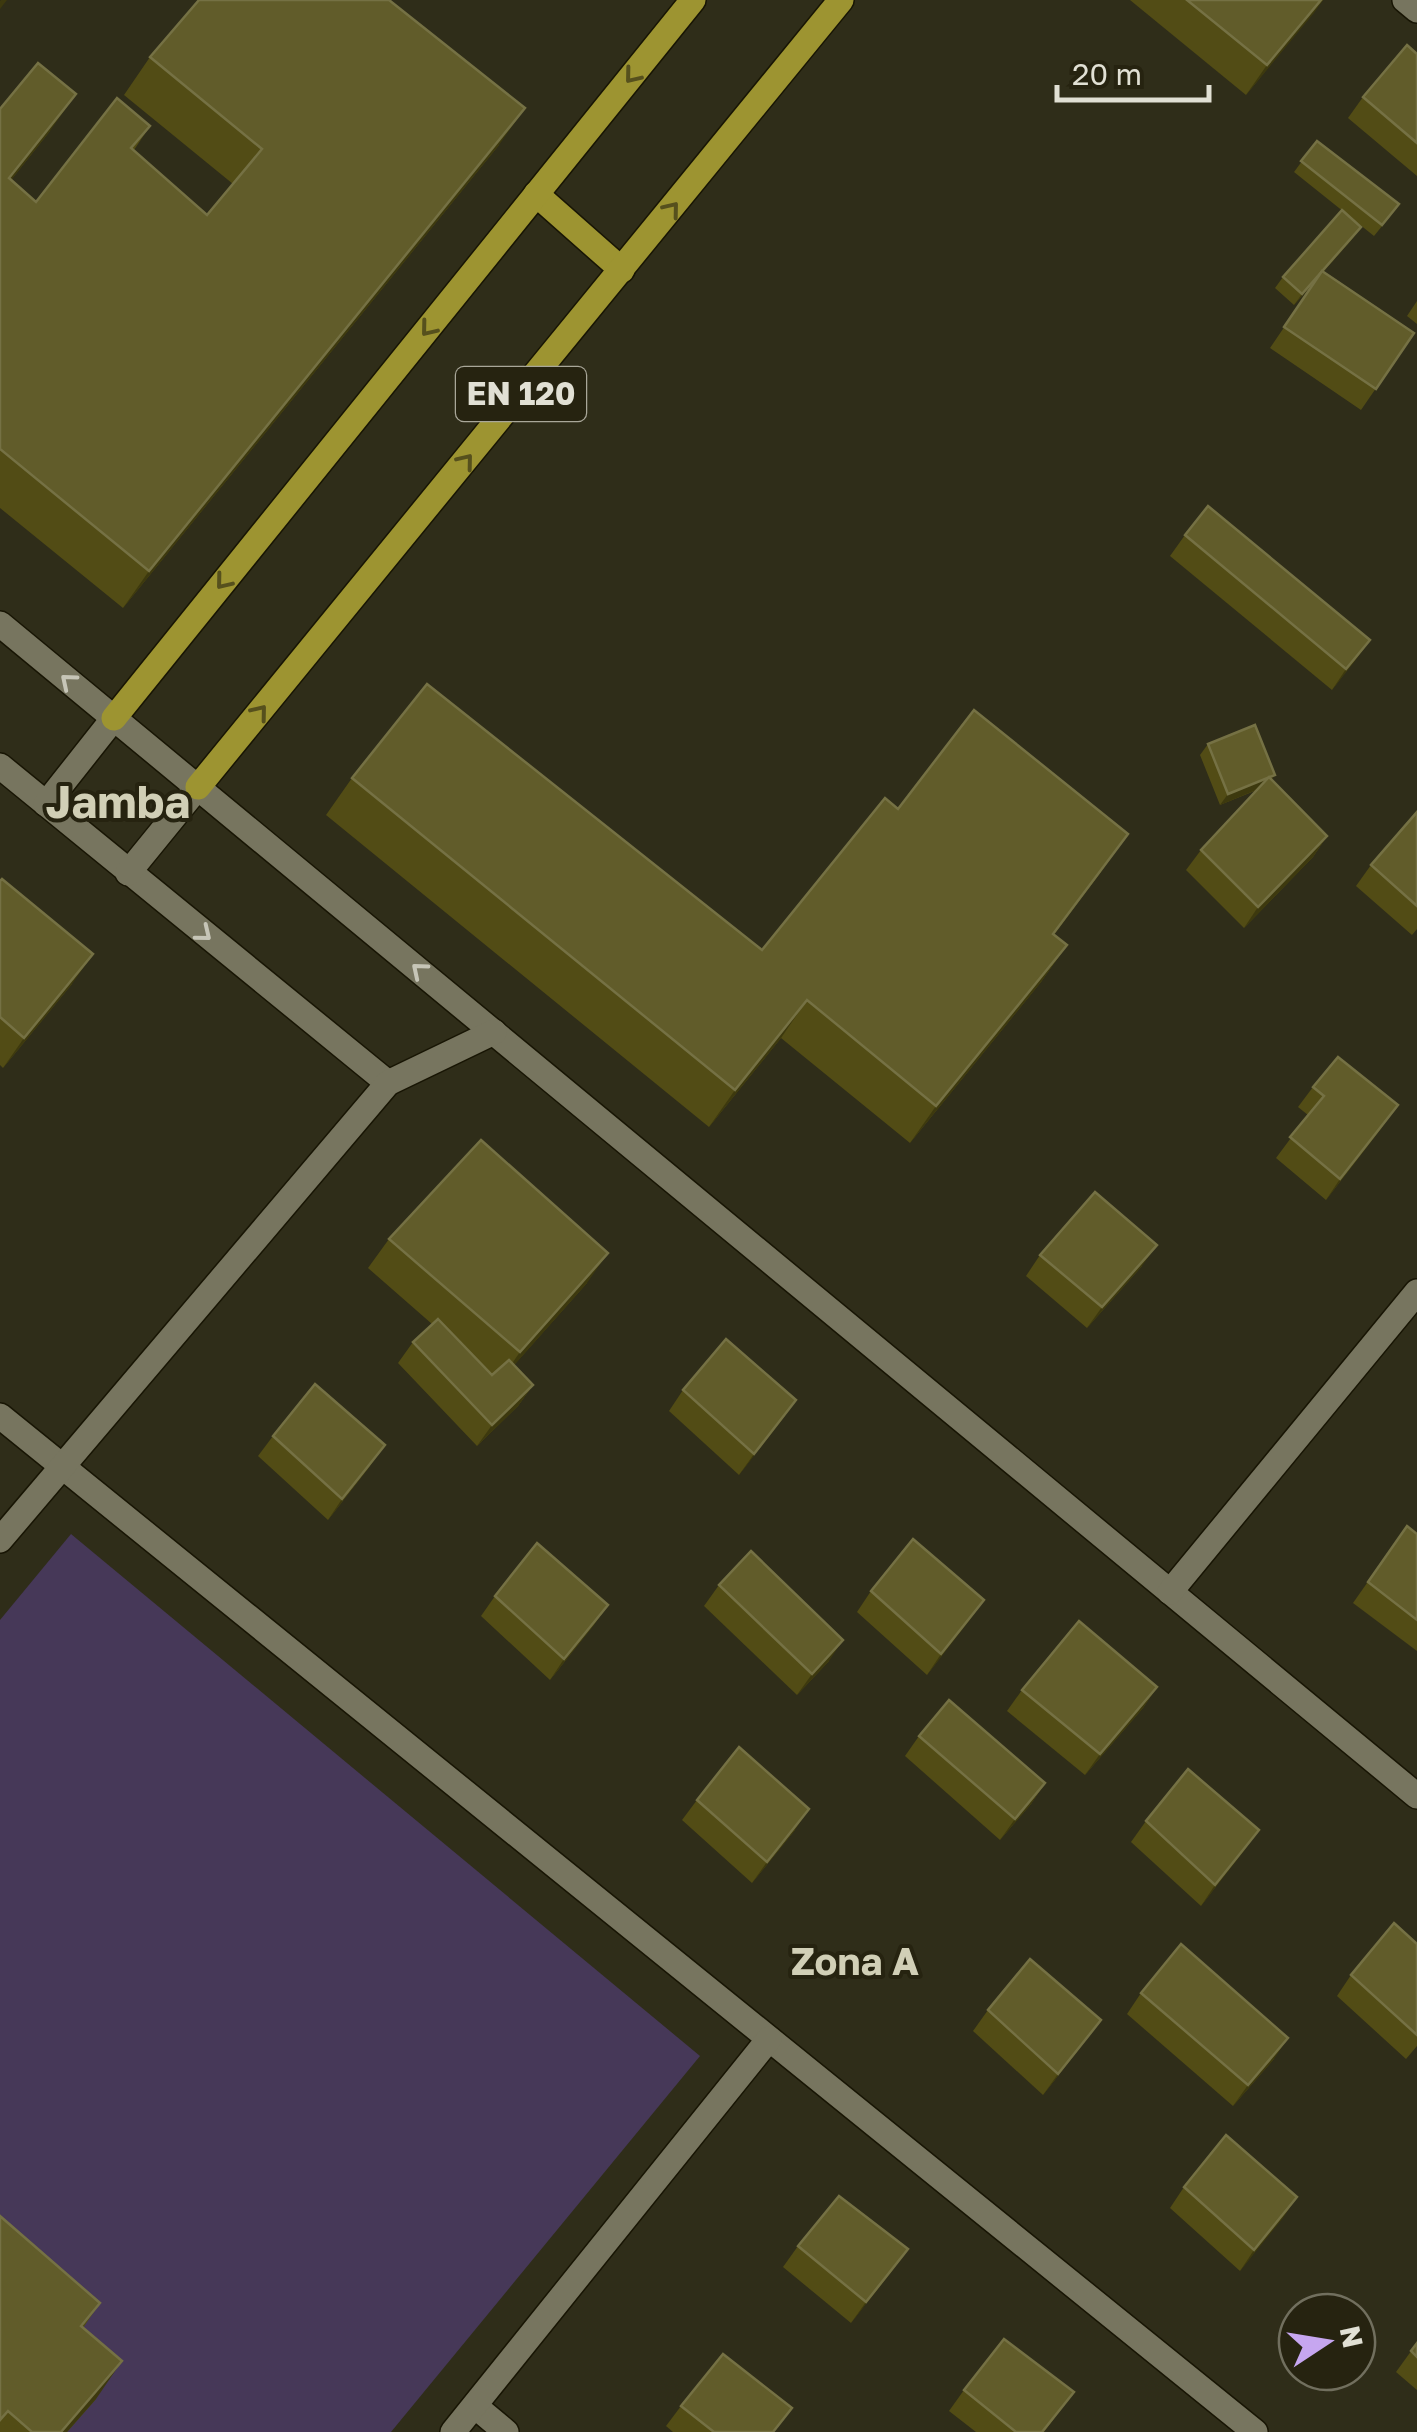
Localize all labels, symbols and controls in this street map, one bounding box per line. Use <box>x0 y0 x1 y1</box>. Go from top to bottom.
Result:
scale bar <box>1057 40 1210 102</box>
text: 20 m <box>1072 56 1142 92</box>
one-way arrow <box>626 65 643 83</box>
one-way arrow <box>660 203 678 221</box>
one-way arrow <box>422 318 440 336</box>
road number: EN 120 <box>456 367 586 421</box>
one-way arrow <box>454 454 472 472</box>
one-way arrow <box>217 571 235 589</box>
one-way arrow <box>62 674 80 692</box>
one-way arrow <box>248 705 266 723</box>
district label: Jamba <box>46 774 190 828</box>
one-way arrow <box>193 922 211 940</box>
one-way arrow <box>412 964 430 982</box>
district label: Zona A <box>791 1938 919 1983</box>
north arrow <box>1277 2292 1377 2392</box>
text: N <box>1334 2323 1370 2351</box>

